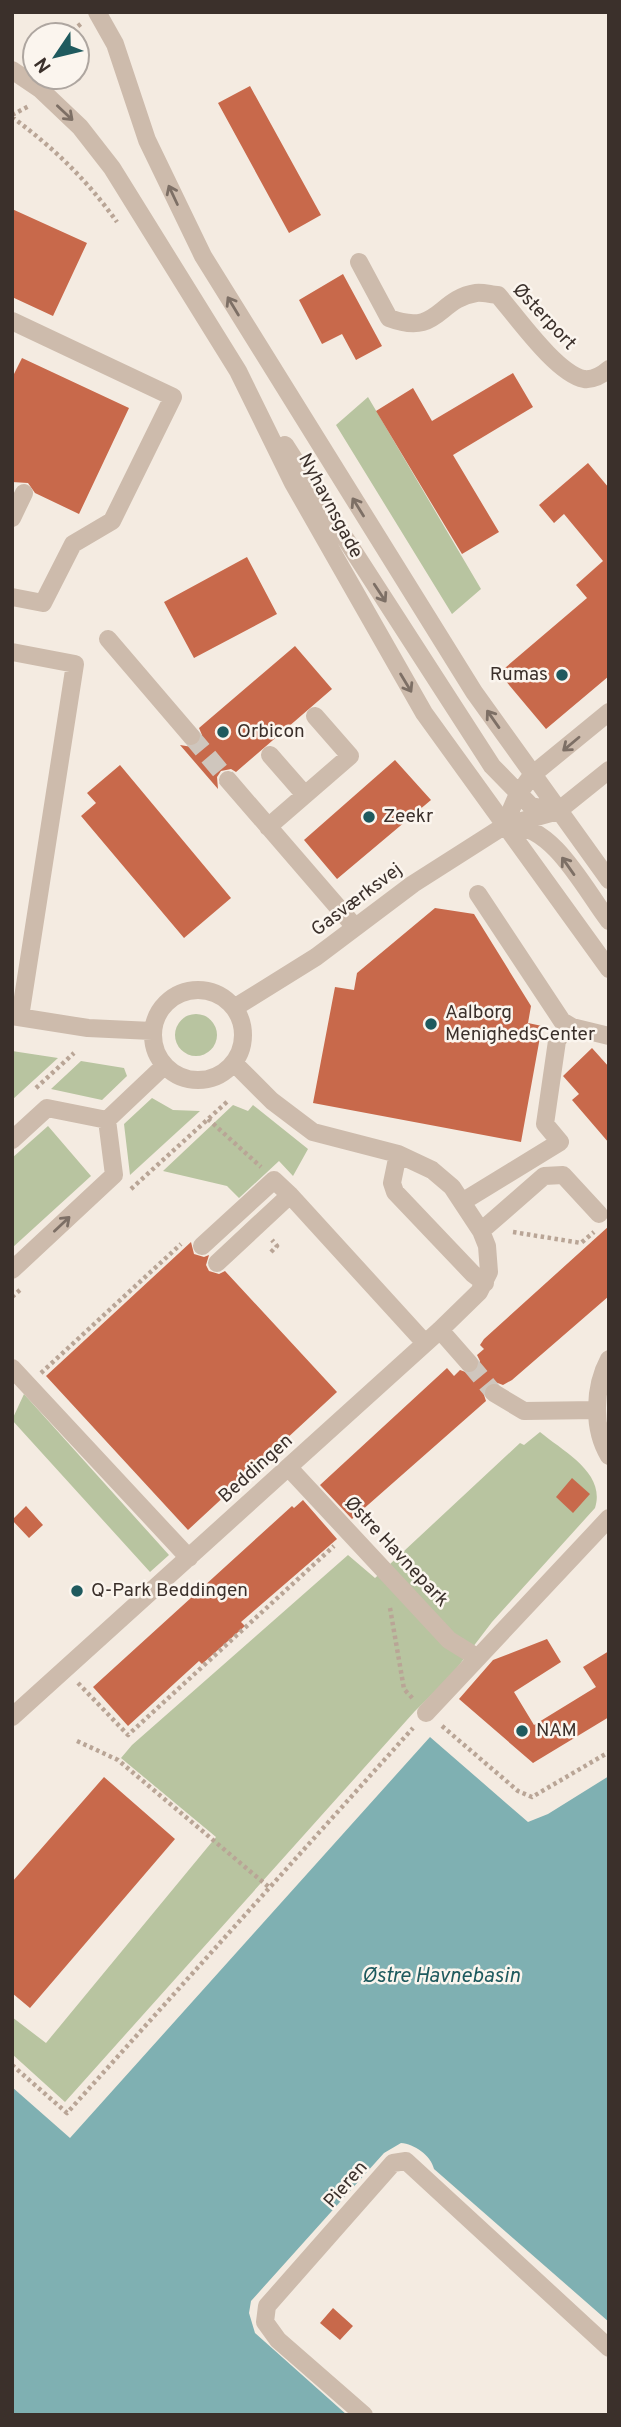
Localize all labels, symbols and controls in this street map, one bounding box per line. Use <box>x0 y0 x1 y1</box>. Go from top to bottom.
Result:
north arrow <box>21 21 91 91</box>
text: N <box>30 52 57 77</box>
one-way arrow <box>56 104 73 121</box>
one-way arrow <box>165 185 179 206</box>
street label: Østerport <box>507 278 581 356</box>
one-way arrow <box>225 296 239 316</box>
street label: Nyhavnsgade <box>292 449 368 563</box>
one-way arrow <box>350 497 364 517</box>
one-way arrow <box>374 583 388 603</box>
place label: Rumas <box>490 663 548 687</box>
marker: Rumas <box>554 667 570 683</box>
one-way arrow <box>400 672 414 692</box>
one-way arrow <box>486 710 500 729</box>
place label: Orbicon <box>237 720 305 744</box>
marker: Orbicon <box>215 724 231 740</box>
one-way arrow <box>562 736 580 752</box>
place label: Zeekr <box>383 805 434 829</box>
marker: Zeekr <box>361 809 377 825</box>
one-way arrow <box>561 857 575 876</box>
street label: Gasværksvej <box>307 858 407 942</box>
place label: Aalborg MenighedsCenter <box>445 1001 596 1047</box>
marker: Aalborg MenighedsCenter <box>423 1016 439 1032</box>
one-way arrow <box>53 1215 70 1232</box>
street label: Beddingen <box>214 1429 298 1509</box>
street label: Østre Havnepark <box>339 1492 453 1612</box>
place label: Q-Park Beddingen <box>91 1579 248 1603</box>
marker: Q-Park Beddingen <box>69 1583 85 1599</box>
place label: NAM <box>536 1719 577 1743</box>
marker: NAM <box>514 1723 530 1739</box>
water label: Østre Havnebasin <box>362 1963 521 1990</box>
street label: Pieren <box>319 2156 373 2214</box>

